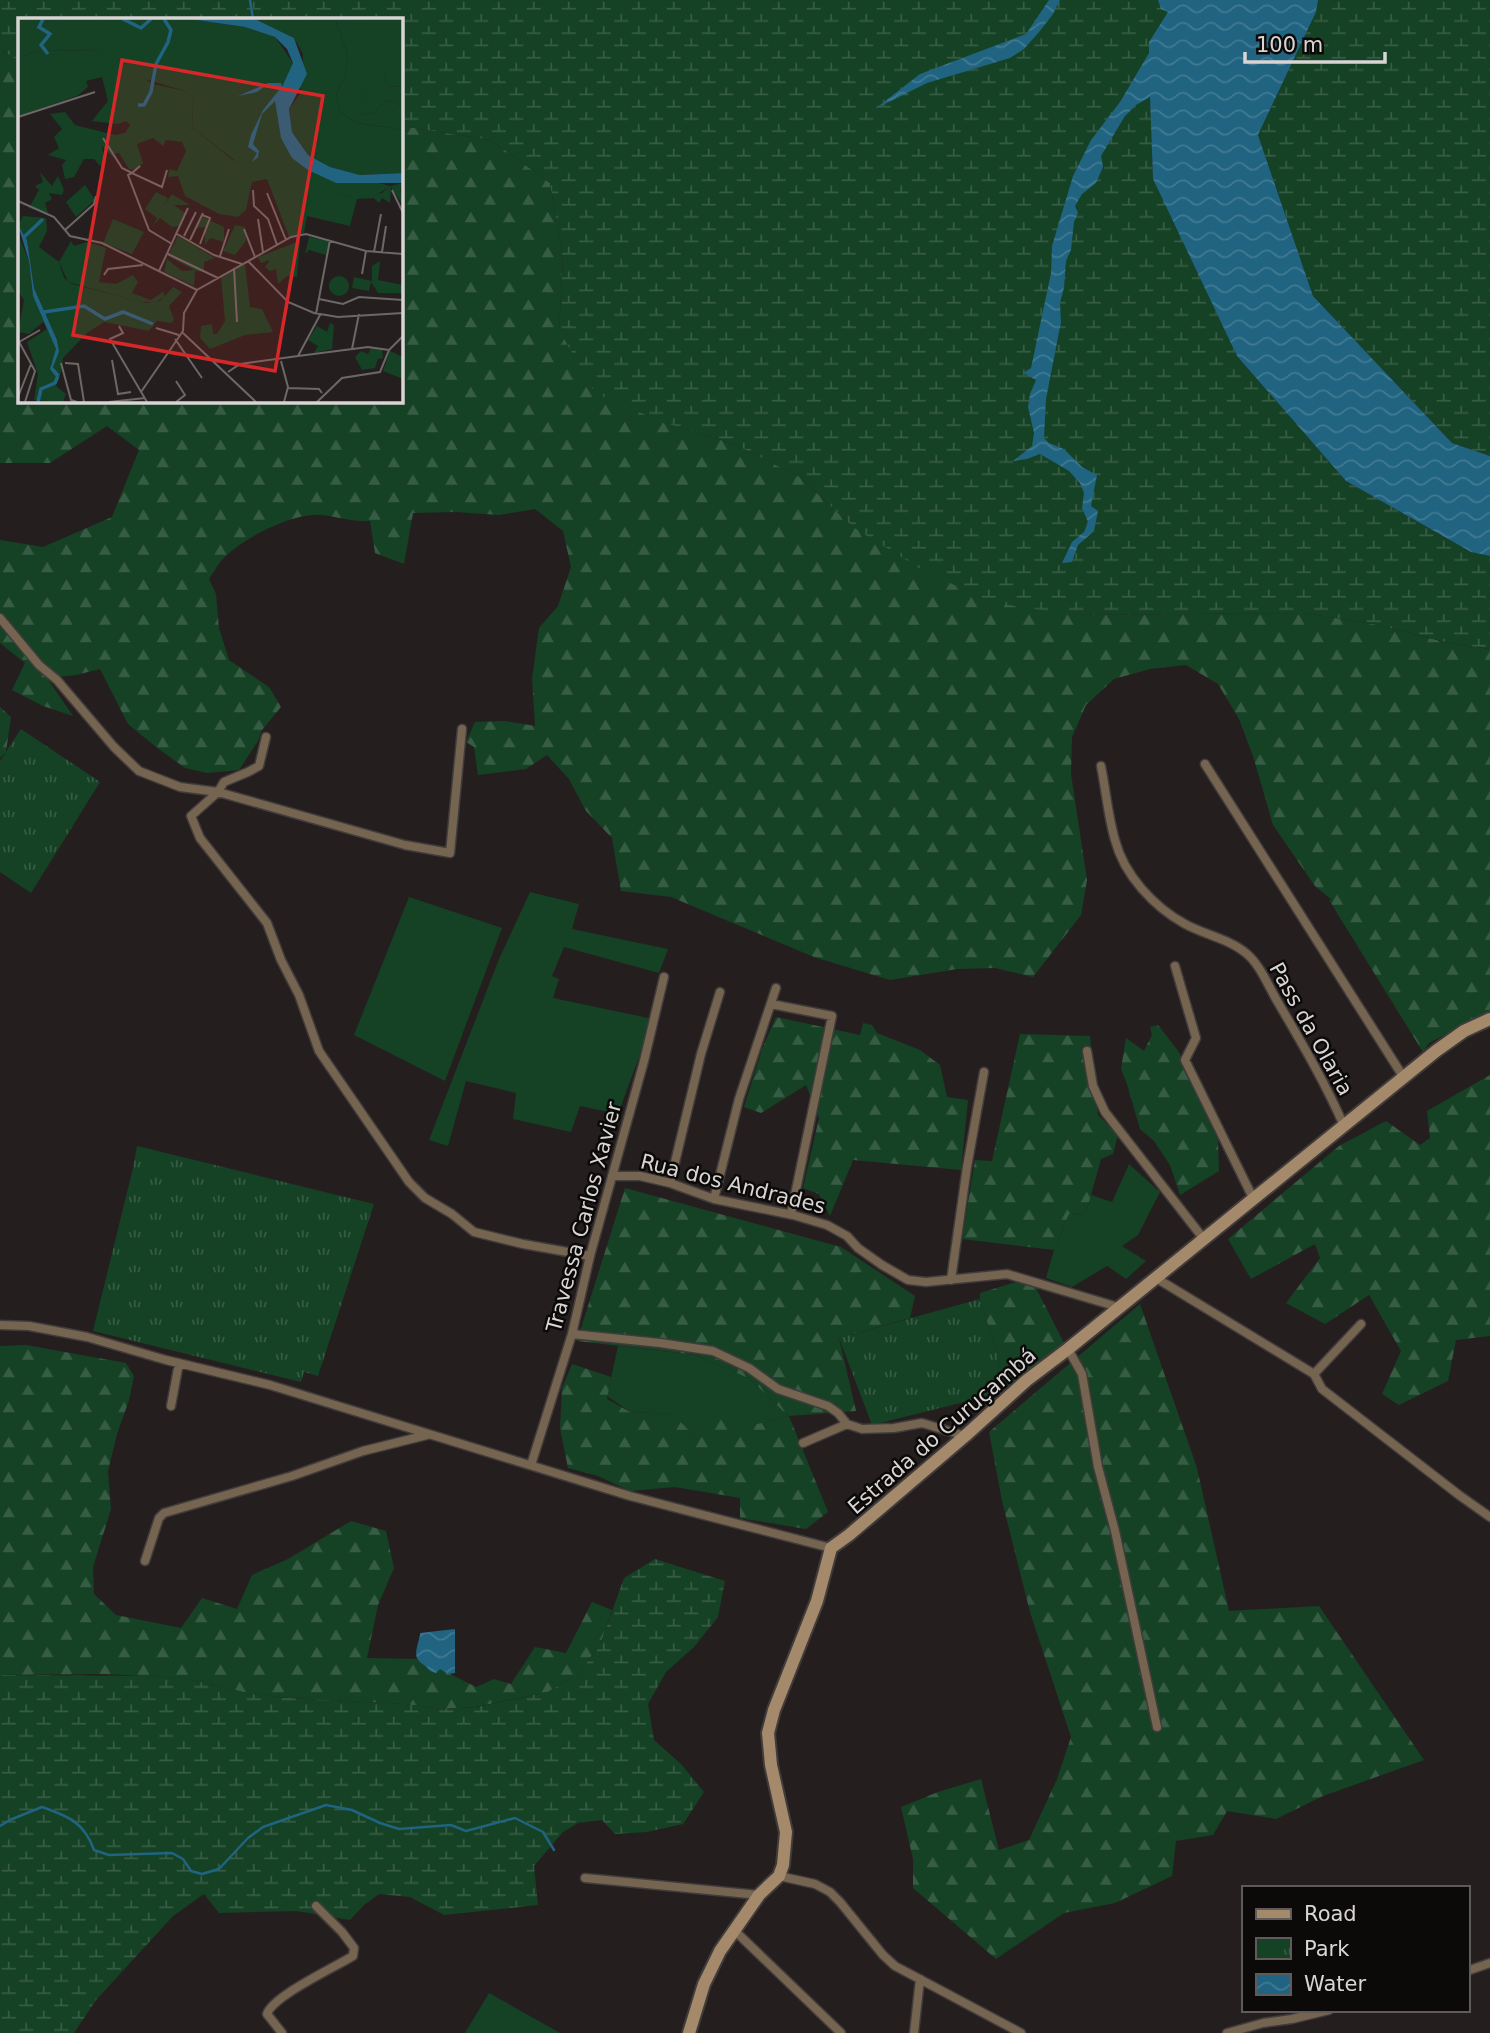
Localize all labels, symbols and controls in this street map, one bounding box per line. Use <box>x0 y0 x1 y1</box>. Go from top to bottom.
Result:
inset map <box>18 18 402 402</box>
scale bar <box>1245 21 1385 65</box>
text: 100 m <box>1256 33 1323 57</box>
street label: Pass da Olaria <box>1264 958 1358 1100</box>
street label: Travessa Carlos Xavier <box>541 1099 626 1336</box>
street label: Rua dos Andrades <box>638 1149 828 1219</box>
street label: Estrada do Curuçambá <box>843 1343 1041 1519</box>
legend <box>1242 1886 1469 2012</box>
text: Road <box>1304 1902 1357 1926</box>
text: Park <box>1304 1937 1350 1961</box>
text: Water <box>1304 1972 1366 1996</box>

